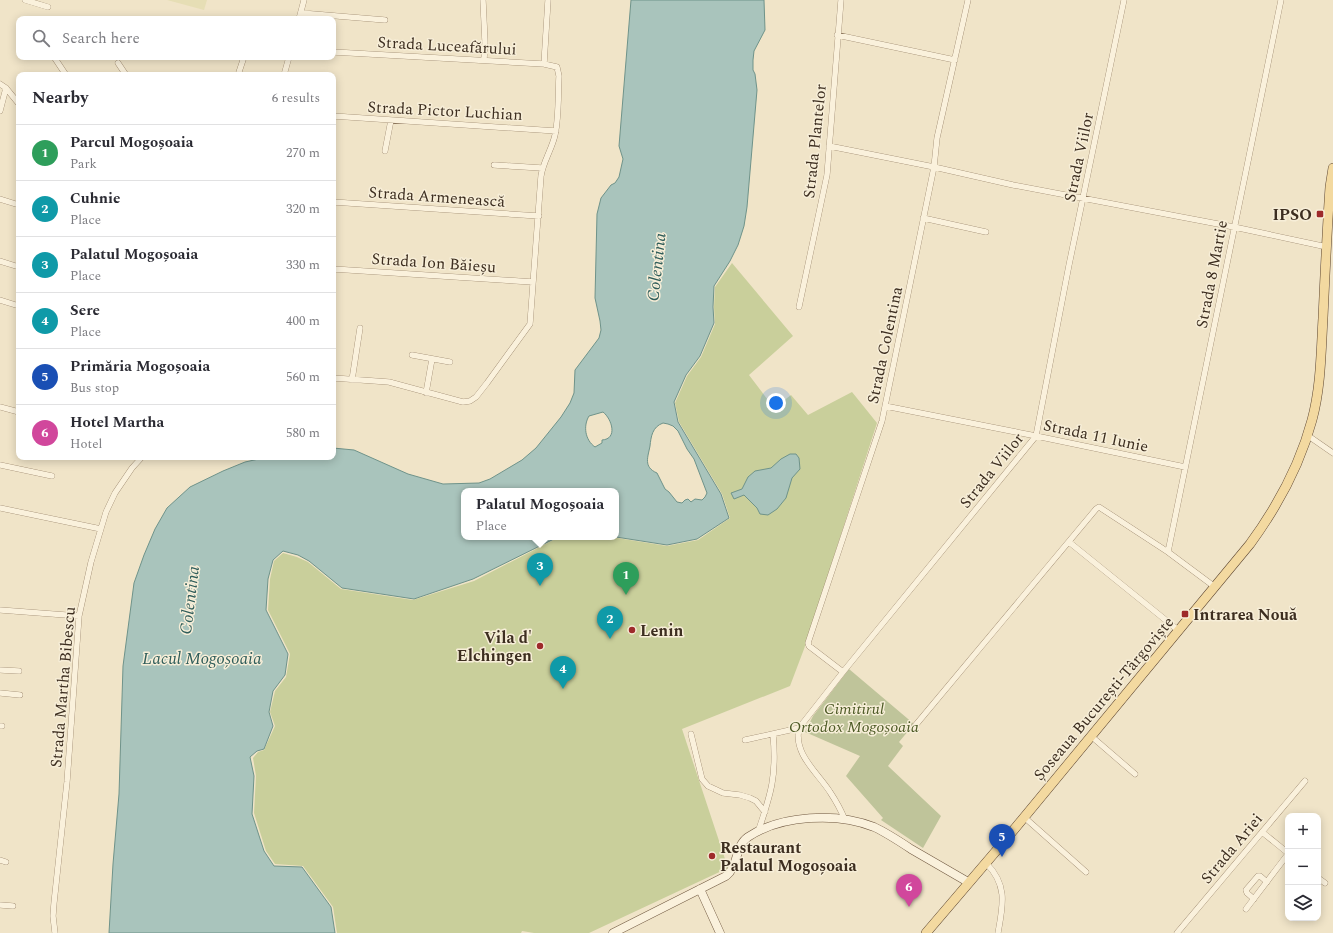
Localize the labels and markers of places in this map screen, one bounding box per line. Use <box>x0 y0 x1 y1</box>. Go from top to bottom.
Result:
place label: IPSO <box>1272 203 1312 227</box>
marker: IPSO <box>1315 209 1325 219</box>
pin: 3 <box>527 553 553 586</box>
pin: 1 <box>613 562 639 595</box>
place label: Intrarea Nouă <box>1193 603 1298 627</box>
pin: 2 <box>597 606 623 639</box>
marker: Intrarea Nouă <box>1180 609 1190 619</box>
place label: Lenin <box>640 619 684 643</box>
marker: Lenin <box>627 625 637 635</box>
place label: Vila d' Elchingen <box>457 626 532 668</box>
marker: Vila d' Elchingen <box>535 641 545 651</box>
pin: 4 <box>550 656 576 689</box>
pin: 5 <box>989 824 1015 857</box>
place label: Restaurant Palatul Mogoșoaia <box>720 836 858 878</box>
marker: Restaurant Palatul Mogoșoaia <box>707 851 717 861</box>
pin: 6 <box>896 874 922 907</box>

